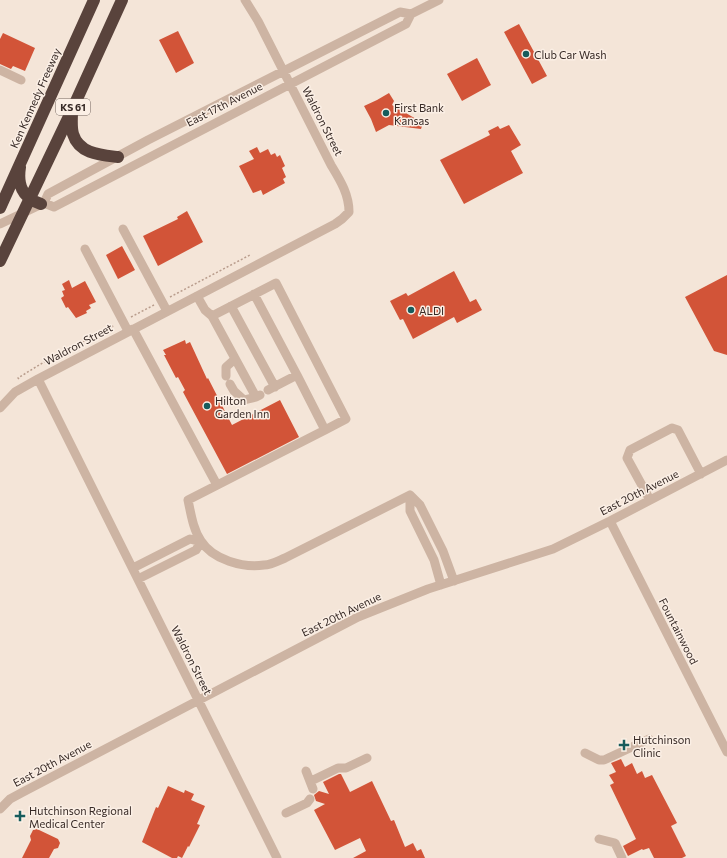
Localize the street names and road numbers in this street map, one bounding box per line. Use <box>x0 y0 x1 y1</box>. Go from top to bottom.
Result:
street label: Ken Kennedy Freeway <box>7 46 63 150</box>
street label: East 17th Avenue <box>184 79 265 129</box>
street label: Waldron Street <box>300 84 346 158</box>
road number: KS 61 <box>56 99 90 115</box>
street label: Waldron Street <box>41 320 115 368</box>
street label: East 20th Avenue <box>597 466 681 517</box>
street label: East 20th Avenue <box>299 589 383 639</box>
street label: Fountainwood <box>657 596 701 666</box>
street label: Waldron Street <box>169 623 215 697</box>
street label: East 20th Avenue <box>11 737 94 789</box>

